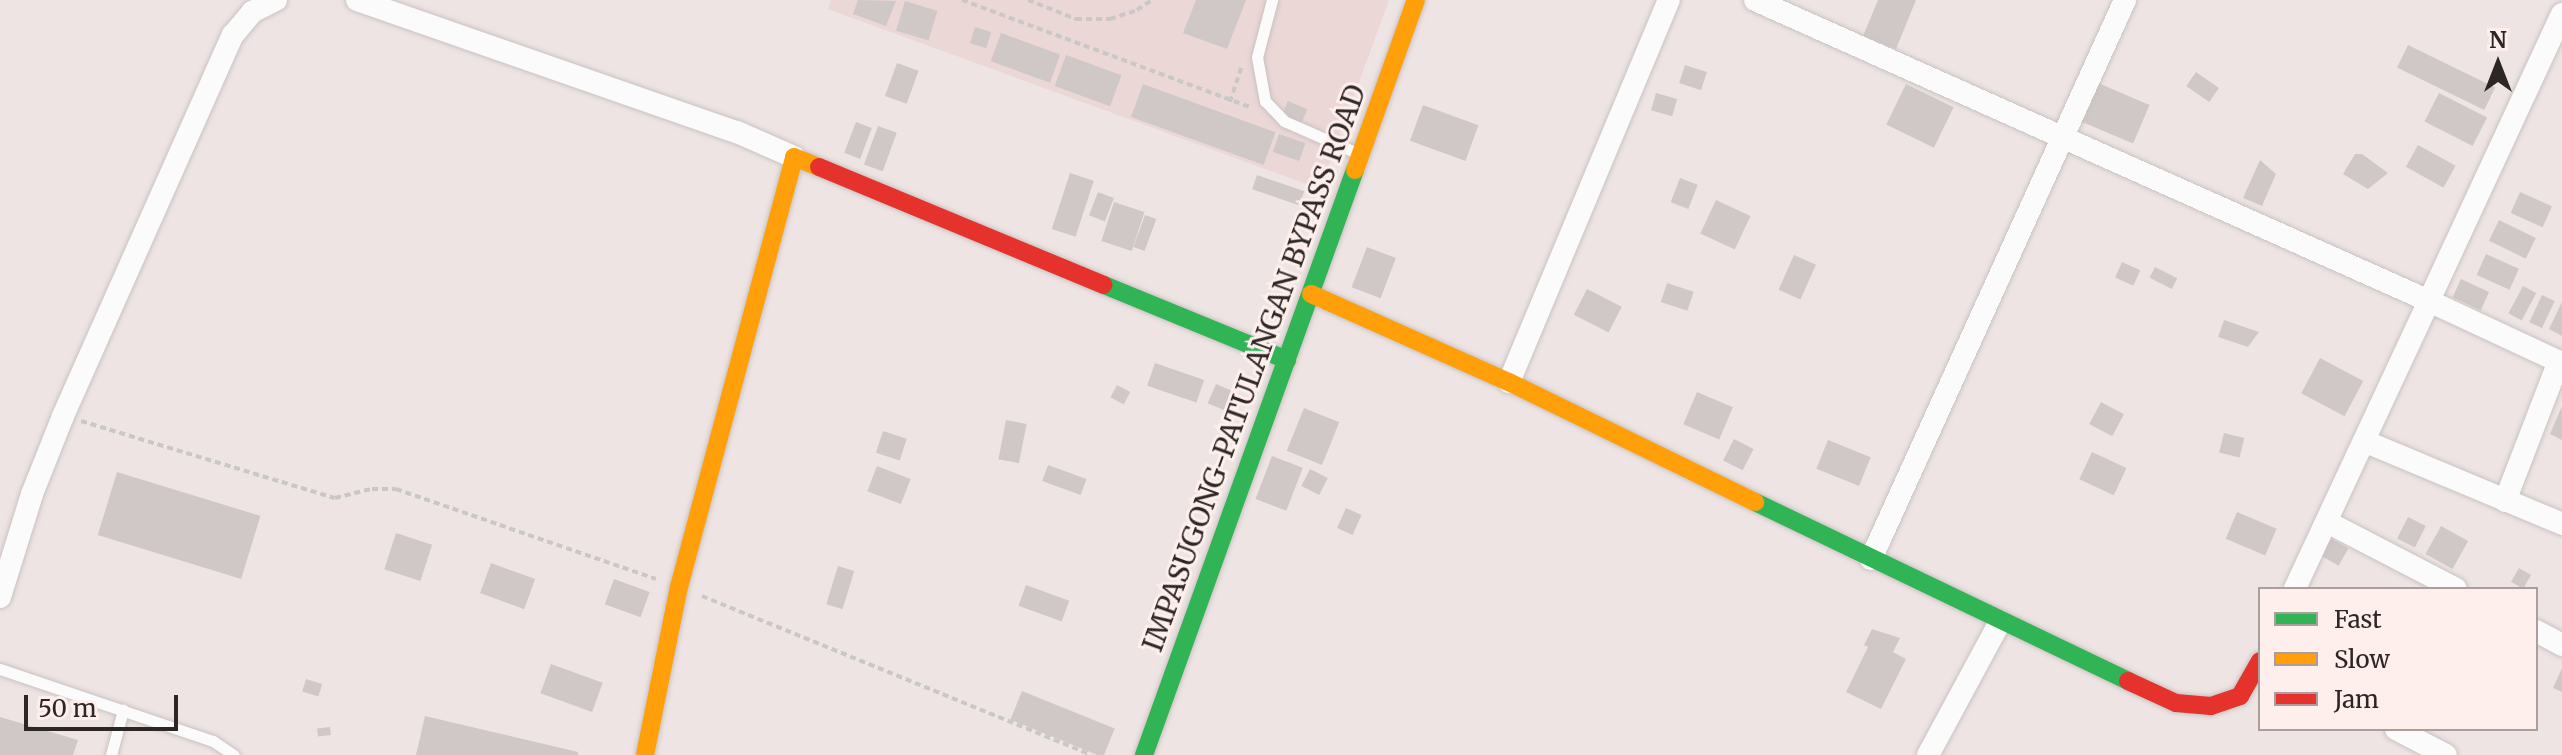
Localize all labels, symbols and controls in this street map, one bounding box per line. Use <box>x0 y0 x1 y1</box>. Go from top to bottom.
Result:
north arrow <box>2458 24 2538 104</box>
text: N <box>2489 26 2507 54</box>
street label: IMPASUGONG-PATULANGAN BYPASS ROAD <box>1135 80 1373 656</box>
legend <box>2258 587 2538 731</box>
text: Fast <box>2334 604 2382 635</box>
text: Slow <box>2334 644 2390 675</box>
scale bar <box>28 679 182 729</box>
text: Jam <box>2334 684 2379 715</box>
text: 50 m <box>38 693 97 724</box>

